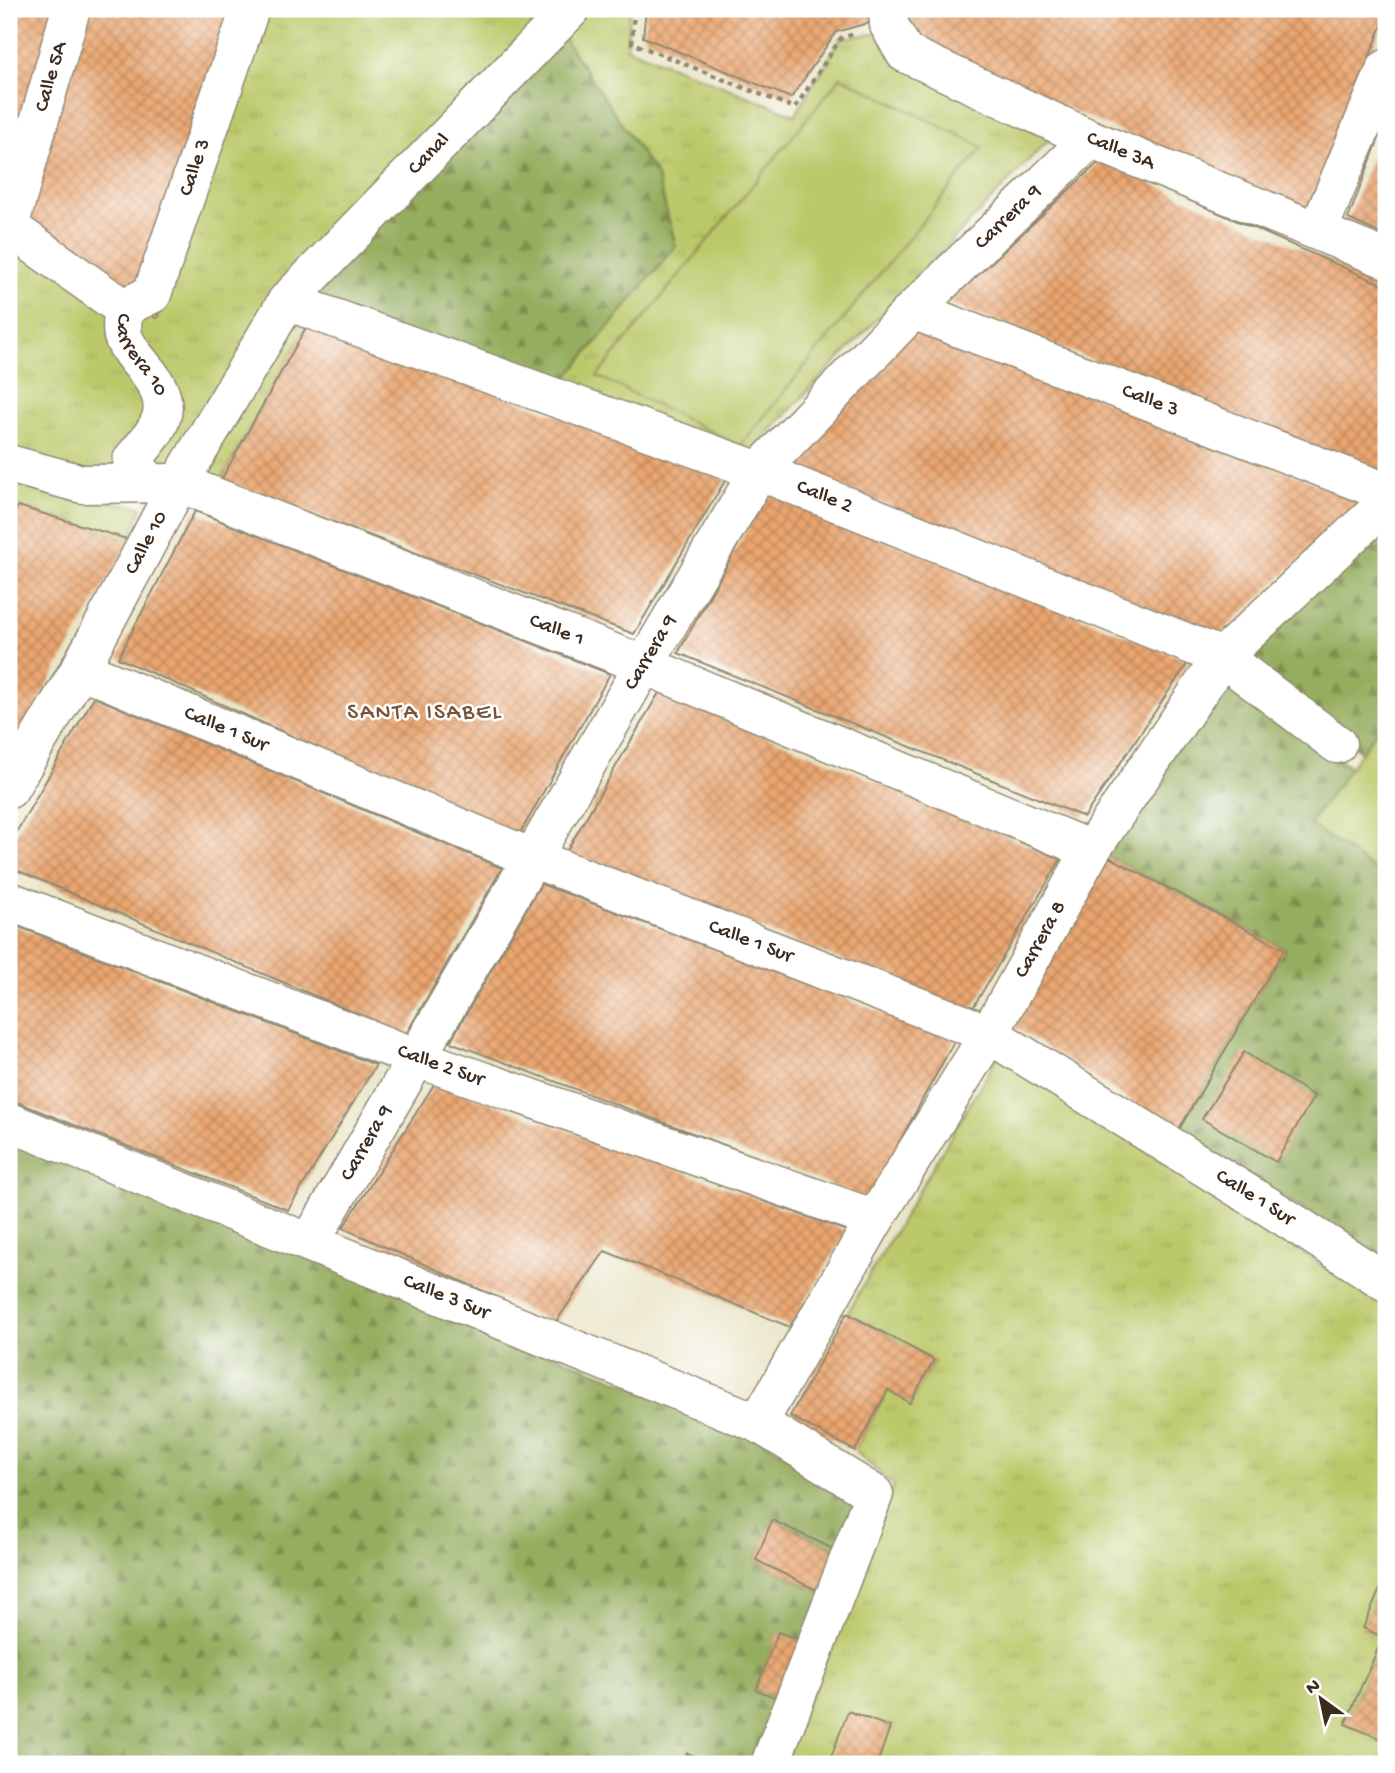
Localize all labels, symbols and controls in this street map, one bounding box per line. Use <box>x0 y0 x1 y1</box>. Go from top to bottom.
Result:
street label: Calle 5A <box>30 38 74 115</box>
street label: Calle 3A <box>1083 126 1160 177</box>
street label: Canal <box>403 128 456 181</box>
street label: Calle 3 <box>174 135 217 199</box>
street label: Carrera 9 <box>970 179 1048 256</box>
street label: Carrera 10 <box>109 313 173 400</box>
street label: Calle 3 <box>1118 379 1182 423</box>
street label: Calle 2 <box>792 475 856 520</box>
street label: Calle 10 <box>120 507 174 579</box>
street label: Calle 1 <box>526 609 587 653</box>
street label: Carrera 9 <box>619 610 684 695</box>
district label: SANTA ISABEL <box>347 700 503 727</box>
street label: Calle 1 Sur <box>180 701 273 759</box>
street label: Carrera 8 <box>1010 897 1073 983</box>
street label: Calle 1 Sur <box>705 915 798 970</box>
street label: Calle 2 Sur <box>393 1039 489 1094</box>
street label: Carrera 9 <box>335 1101 399 1186</box>
street label: Calle 1 Sur <box>1210 1164 1300 1233</box>
street label: Calle 3 Sur <box>399 1269 494 1327</box>
north arrow <box>1286 1664 1356 1734</box>
text: N <box>1302 1675 1325 1701</box>

